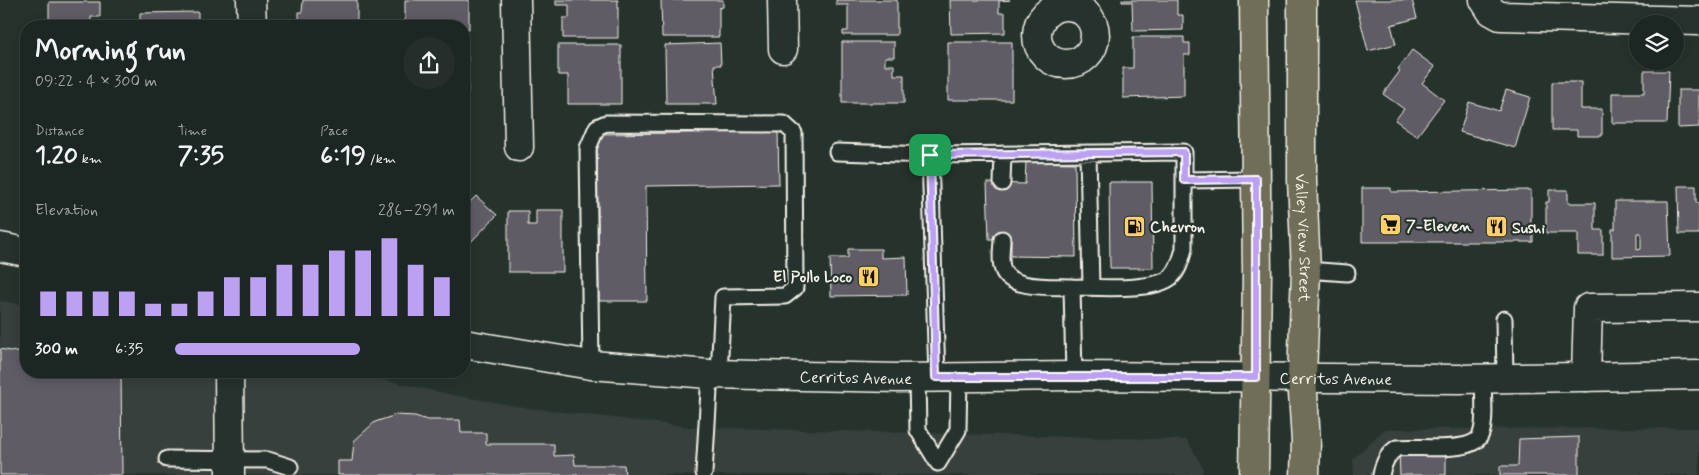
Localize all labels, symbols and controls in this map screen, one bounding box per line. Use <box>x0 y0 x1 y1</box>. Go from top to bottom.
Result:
map controls <box>1629 15 1684 70</box>
button: layers <box>1629 15 1684 70</box>
text: Morning run <box>35 33 186 70</box>
button: share <box>403 37 455 89</box>
text: 09:22 · 4 × 300 m <box>35 71 157 92</box>
text: Distance <box>35 122 84 140</box>
text: Time <box>178 122 207 140</box>
text: Pace <box>320 122 348 140</box>
pin <box>909 134 951 176</box>
text: 1.20 <box>35 140 78 173</box>
text: 7:35 <box>178 140 224 173</box>
text: 6:19 <box>320 140 366 173</box>
icon: arrive <box>916 141 944 169</box>
text: km <box>78 150 102 168</box>
text: /km <box>366 150 396 168</box>
street label: Valley View Street <box>1290 173 1315 303</box>
text: Elevation <box>35 200 98 221</box>
text: 286–291 m <box>378 200 455 221</box>
supermarket icon: 7-Eleven <box>1378 213 1402 237</box>
fuel station icon: Chevron <box>1122 214 1146 238</box>
restaurant icon: Sushi <box>1484 215 1508 239</box>
place label: 7-Eleven <box>1406 216 1472 237</box>
place label: Chevron <box>1150 217 1205 238</box>
place label: Sushi <box>1512 218 1545 239</box>
restaurant icon: El Pollo Loco <box>856 264 880 288</box>
place label: El Pollo Loco <box>773 267 852 288</box>
text: 300 m <box>35 339 78 360</box>
text: 6:35 <box>115 339 143 360</box>
street label: Cerritos Avenue <box>799 367 912 390</box>
street label: Cerritos Avenue <box>1280 369 1392 390</box>

